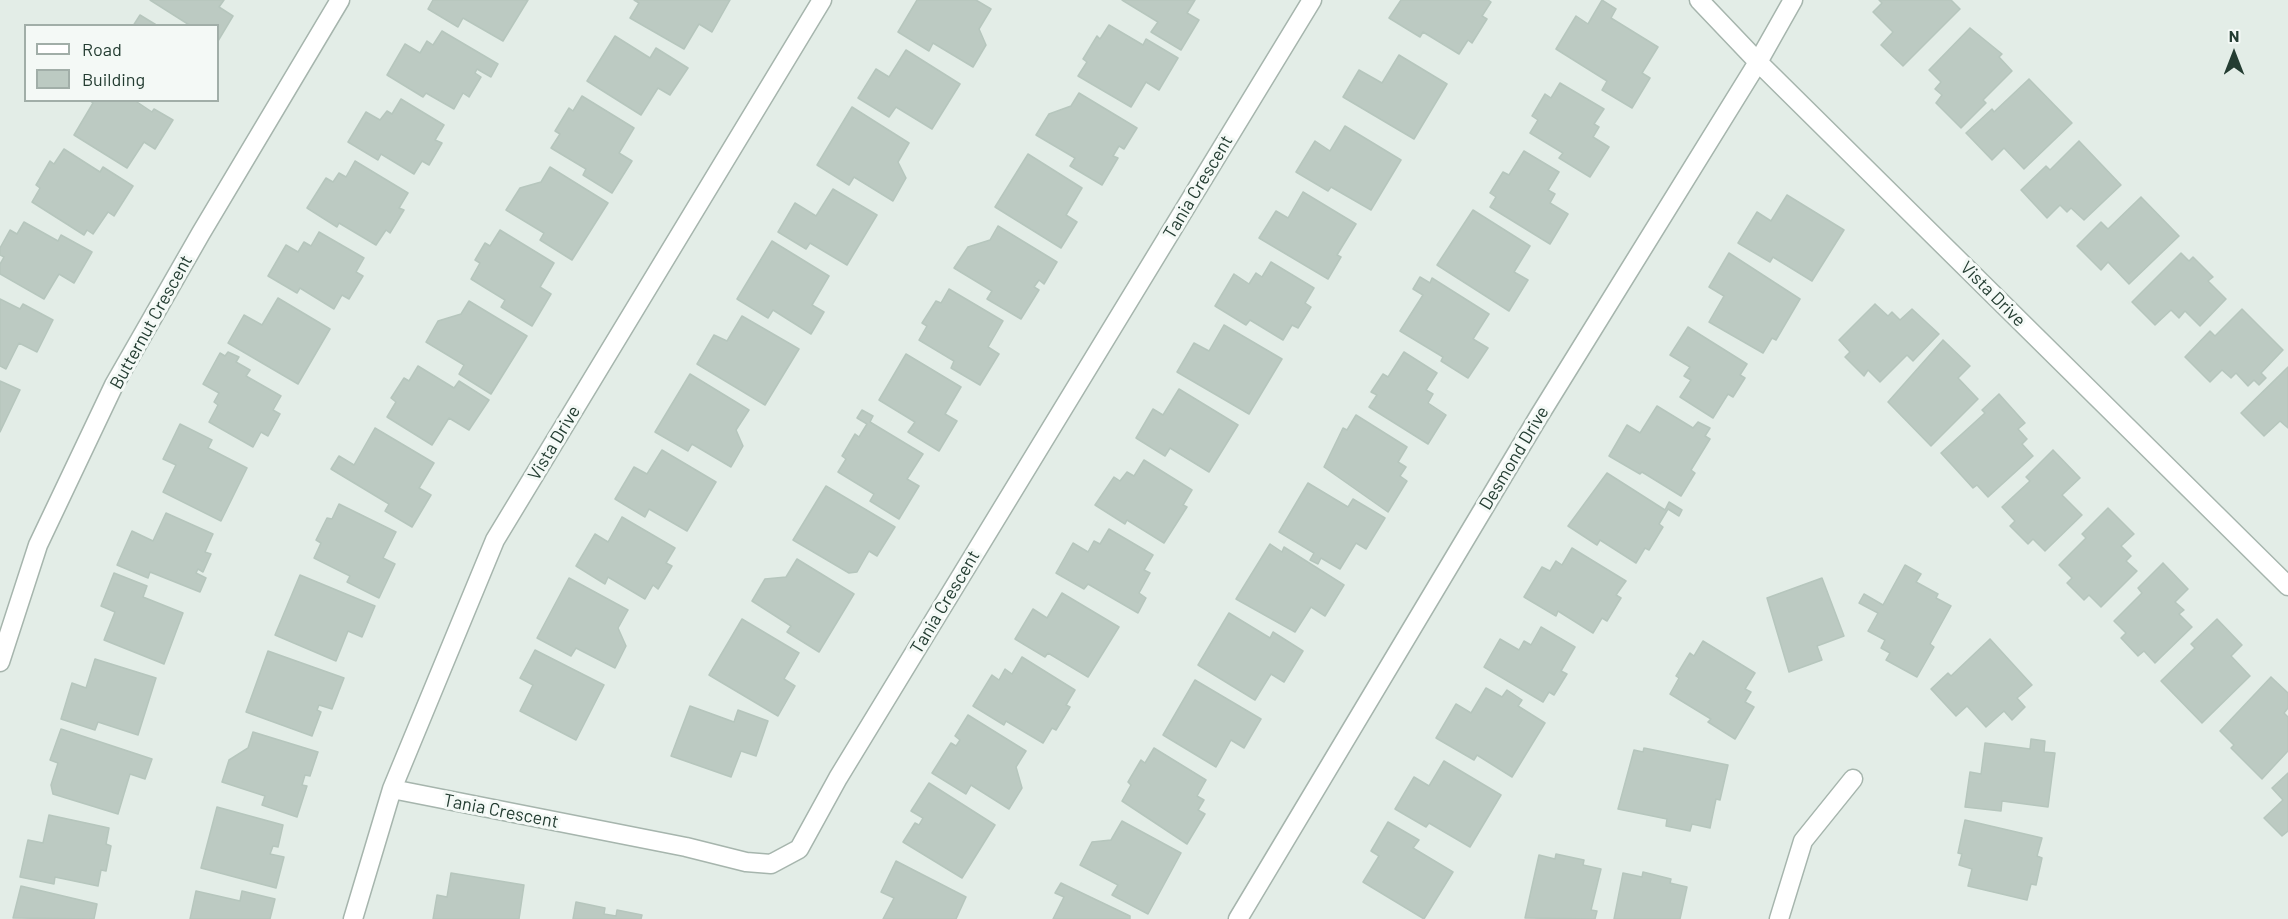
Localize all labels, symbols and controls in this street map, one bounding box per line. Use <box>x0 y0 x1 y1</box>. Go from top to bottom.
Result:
legend <box>24 24 219 102</box>
north arrow <box>2204 24 2264 84</box>
text: N <box>2229 26 2239 45</box>
text: Road <box>82 38 122 60</box>
text: Building <box>82 68 145 90</box>
street label: Tania Crescent <box>1159 131 1237 243</box>
street label: Butternut Crescent <box>105 251 197 393</box>
street label: Vista Drive <box>1956 257 2030 331</box>
street label: Vista Drive <box>523 402 585 484</box>
street label: Desmond Drive <box>1475 402 1553 514</box>
street label: Tania Crescent <box>906 546 984 658</box>
street label: Tania Crescent <box>442 789 560 833</box>

